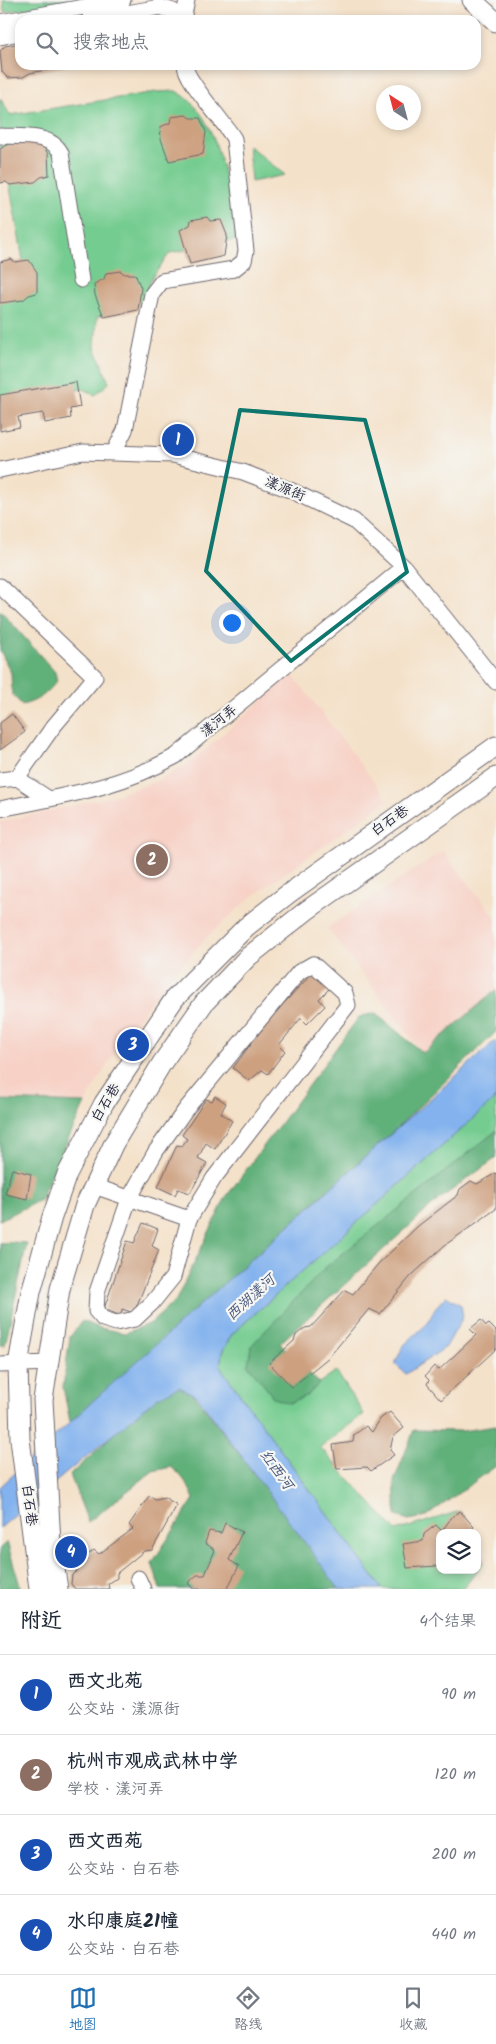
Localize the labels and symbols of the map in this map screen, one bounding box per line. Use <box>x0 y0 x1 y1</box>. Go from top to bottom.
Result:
north arrow <box>376 85 421 130</box>
pin: 1 <box>162 421 194 459</box>
street label: 漾源街 <box>261 471 309 507</box>
your location <box>219 610 245 636</box>
street label: 漾河弄 <box>196 699 242 743</box>
street label: 白石巷 <box>366 799 414 842</box>
pin: 2 <box>136 841 168 879</box>
pin: 3 <box>117 1026 149 1064</box>
street label: 白石巷 <box>86 1078 127 1127</box>
water label: 西湖漾河 <box>221 1267 284 1327</box>
water label: 红西河 <box>253 1445 301 1498</box>
street label: 白石巷 <box>16 1483 43 1528</box>
pin: 4 <box>55 1533 87 1571</box>

